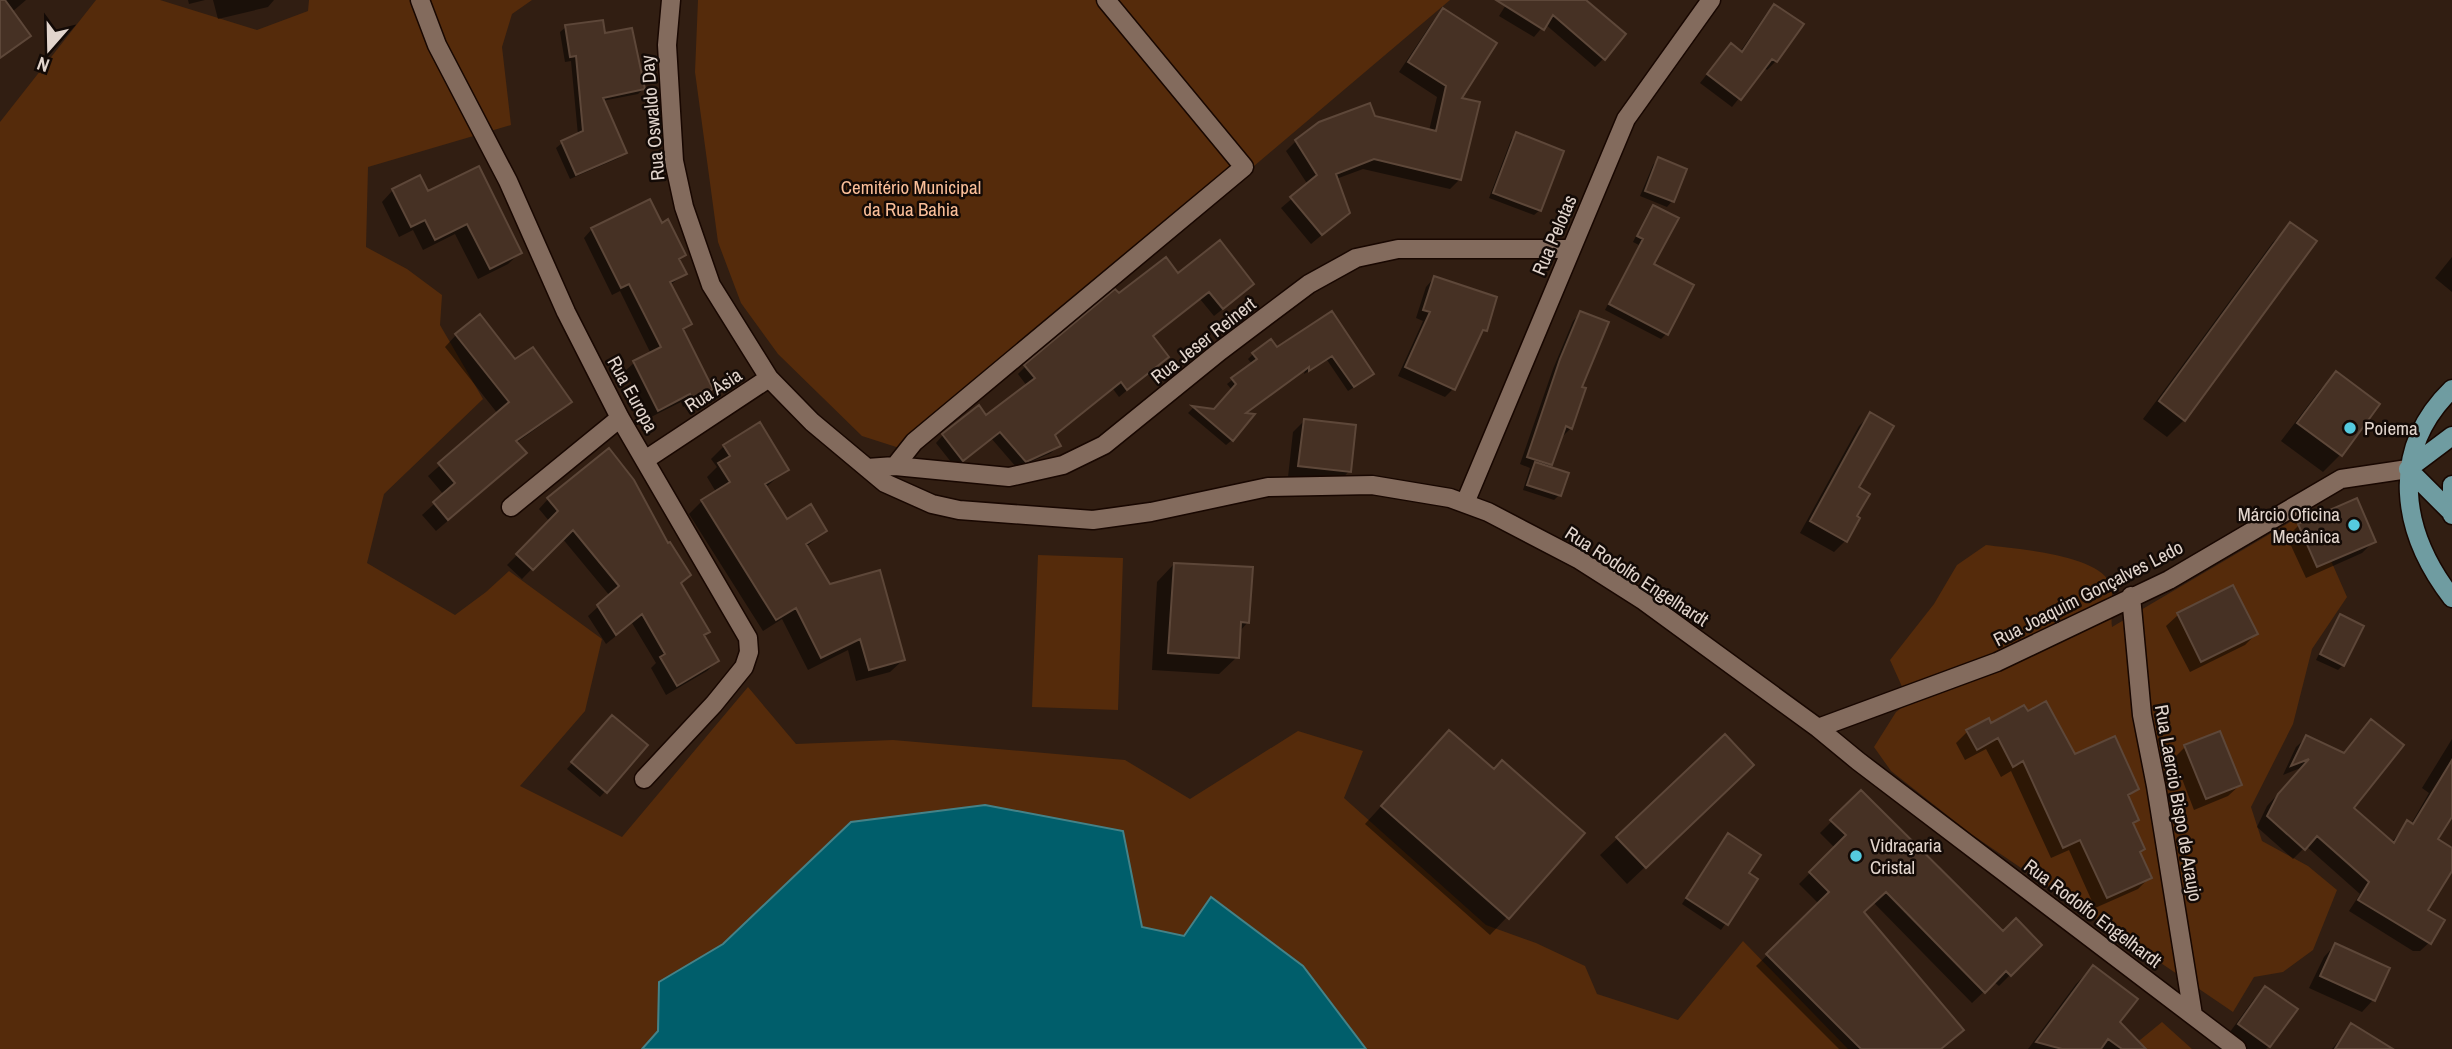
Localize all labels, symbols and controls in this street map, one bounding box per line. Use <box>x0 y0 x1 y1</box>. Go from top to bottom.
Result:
north arrow <box>14 14 84 84</box>
text: N <box>33 51 53 79</box>
street label: Rua Oswaldo Day <box>634 54 670 182</box>
park label: Cemitério Municipal da Rua Bahia <box>841 174 981 222</box>
street label: Rua Pelotas <box>1525 191 1583 279</box>
street label: Rua Jeser Reinert <box>1145 290 1261 389</box>
street label: Rua Europa <box>601 351 665 437</box>
street label: Rua Ásia <box>679 362 747 418</box>
place label: Poiema <box>2364 415 2418 441</box>
marker: Poiema <box>2342 420 2358 436</box>
place label: Márcio Oficina Mecânica <box>2238 501 2340 549</box>
marker: Márcio Oficina Mecânica <box>2346 517 2362 533</box>
street label: Rua Rodolfo Engelhardt <box>1560 520 1714 633</box>
street label: Rua Joaquim Gonçalves Ledo <box>1989 534 2187 652</box>
street label: Rua Laercio Bispo de Araujo <box>2149 703 2209 903</box>
place label: Vidraçaria Cristal <box>1870 832 1942 880</box>
marker: Vidraçaria Cristal <box>1848 848 1864 864</box>
street label: Rua Rodolfo Engelhardt <box>2019 853 2168 974</box>

